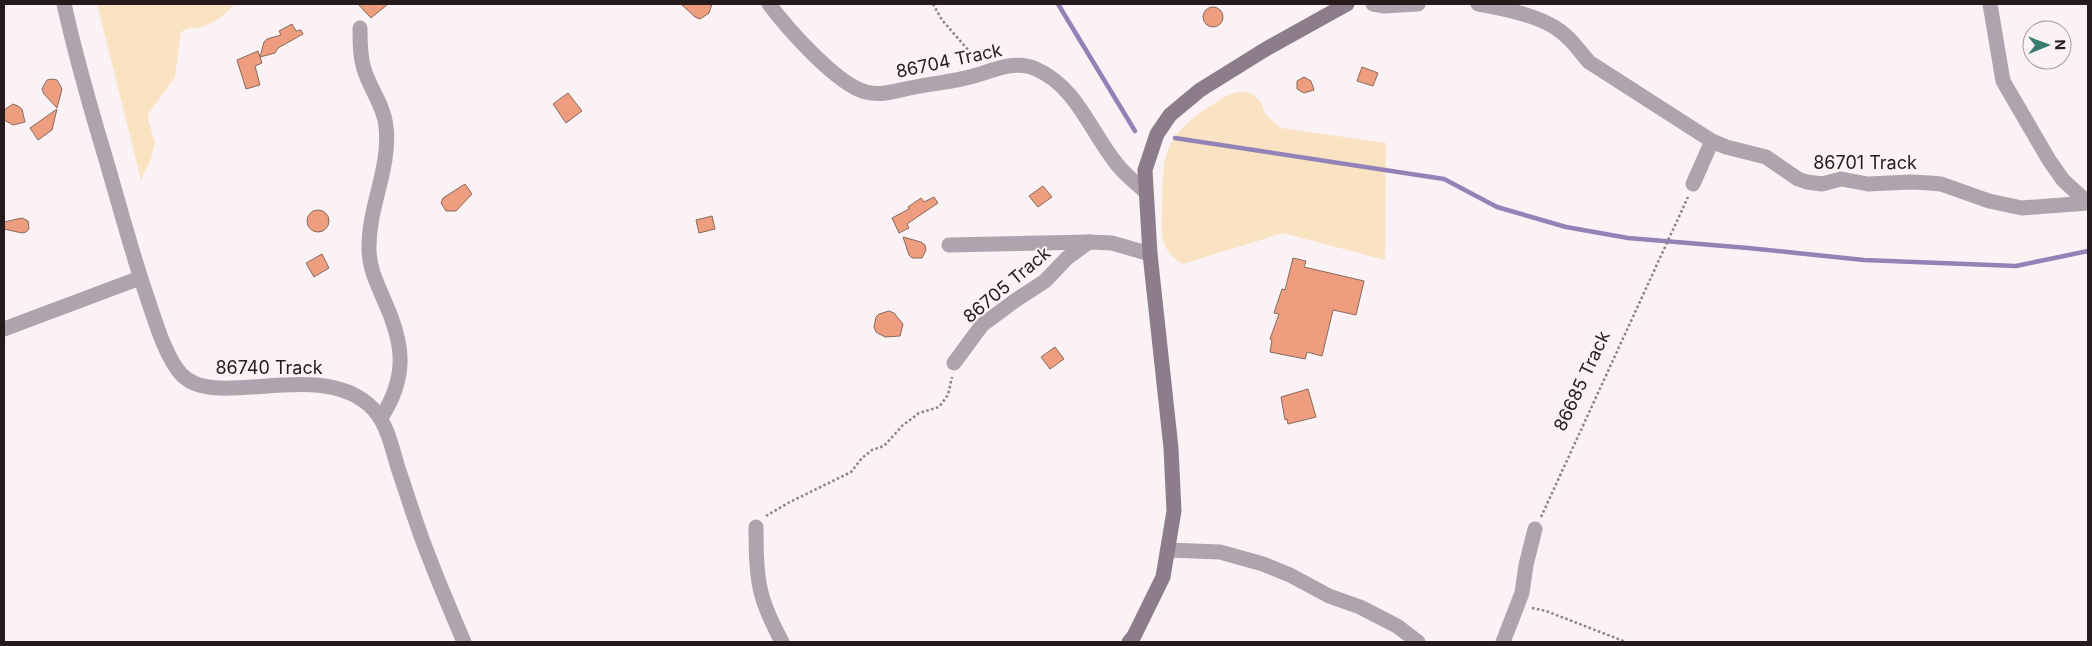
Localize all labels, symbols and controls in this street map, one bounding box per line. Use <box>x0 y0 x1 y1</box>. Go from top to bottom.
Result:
north arrow <box>2022 20 2072 70</box>
street label: 86704 Track <box>894 39 1004 82</box>
text: N <box>2052 39 2069 50</box>
street label: 86701 Track <box>1813 152 1917 173</box>
street label: 86705 Track <box>959 242 1055 327</box>
street label: 86685 Track <box>1549 327 1614 434</box>
street label: 86740 Track <box>215 357 323 378</box>

